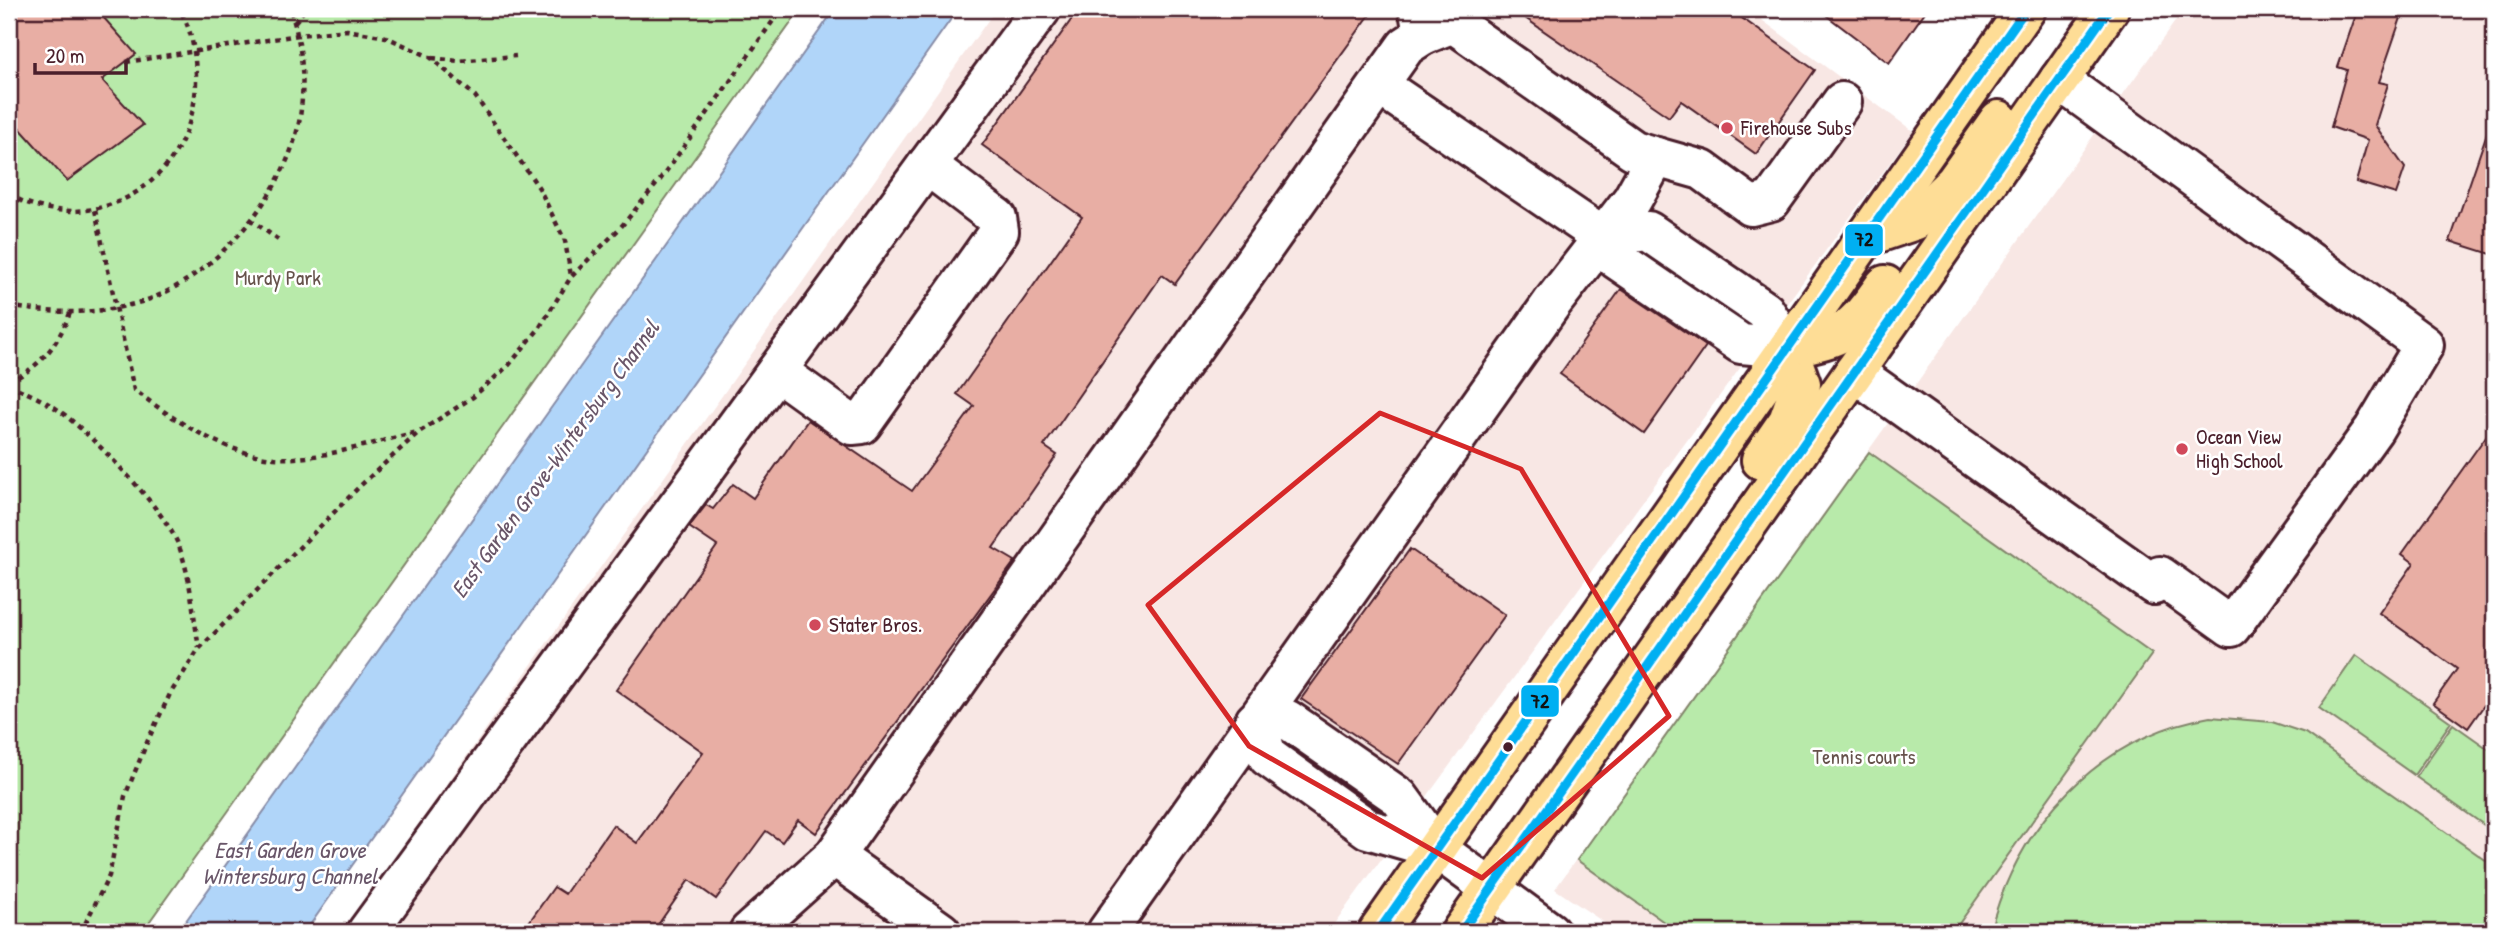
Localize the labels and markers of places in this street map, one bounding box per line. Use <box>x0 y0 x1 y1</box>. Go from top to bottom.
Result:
place label: Firehouse Subs <box>1740 113 1852 142</box>
marker: Firehouse Subs <box>1719 120 1735 136</box>
place label: Ocean View High School <box>2196 422 2283 475</box>
marker: Ocean View High School <box>2174 441 2190 457</box>
place label: Stater Bros. <box>829 610 922 639</box>
marker: Stater Bros. <box>807 617 823 633</box>
unlabelled marker <box>1501 740 1515 754</box>

